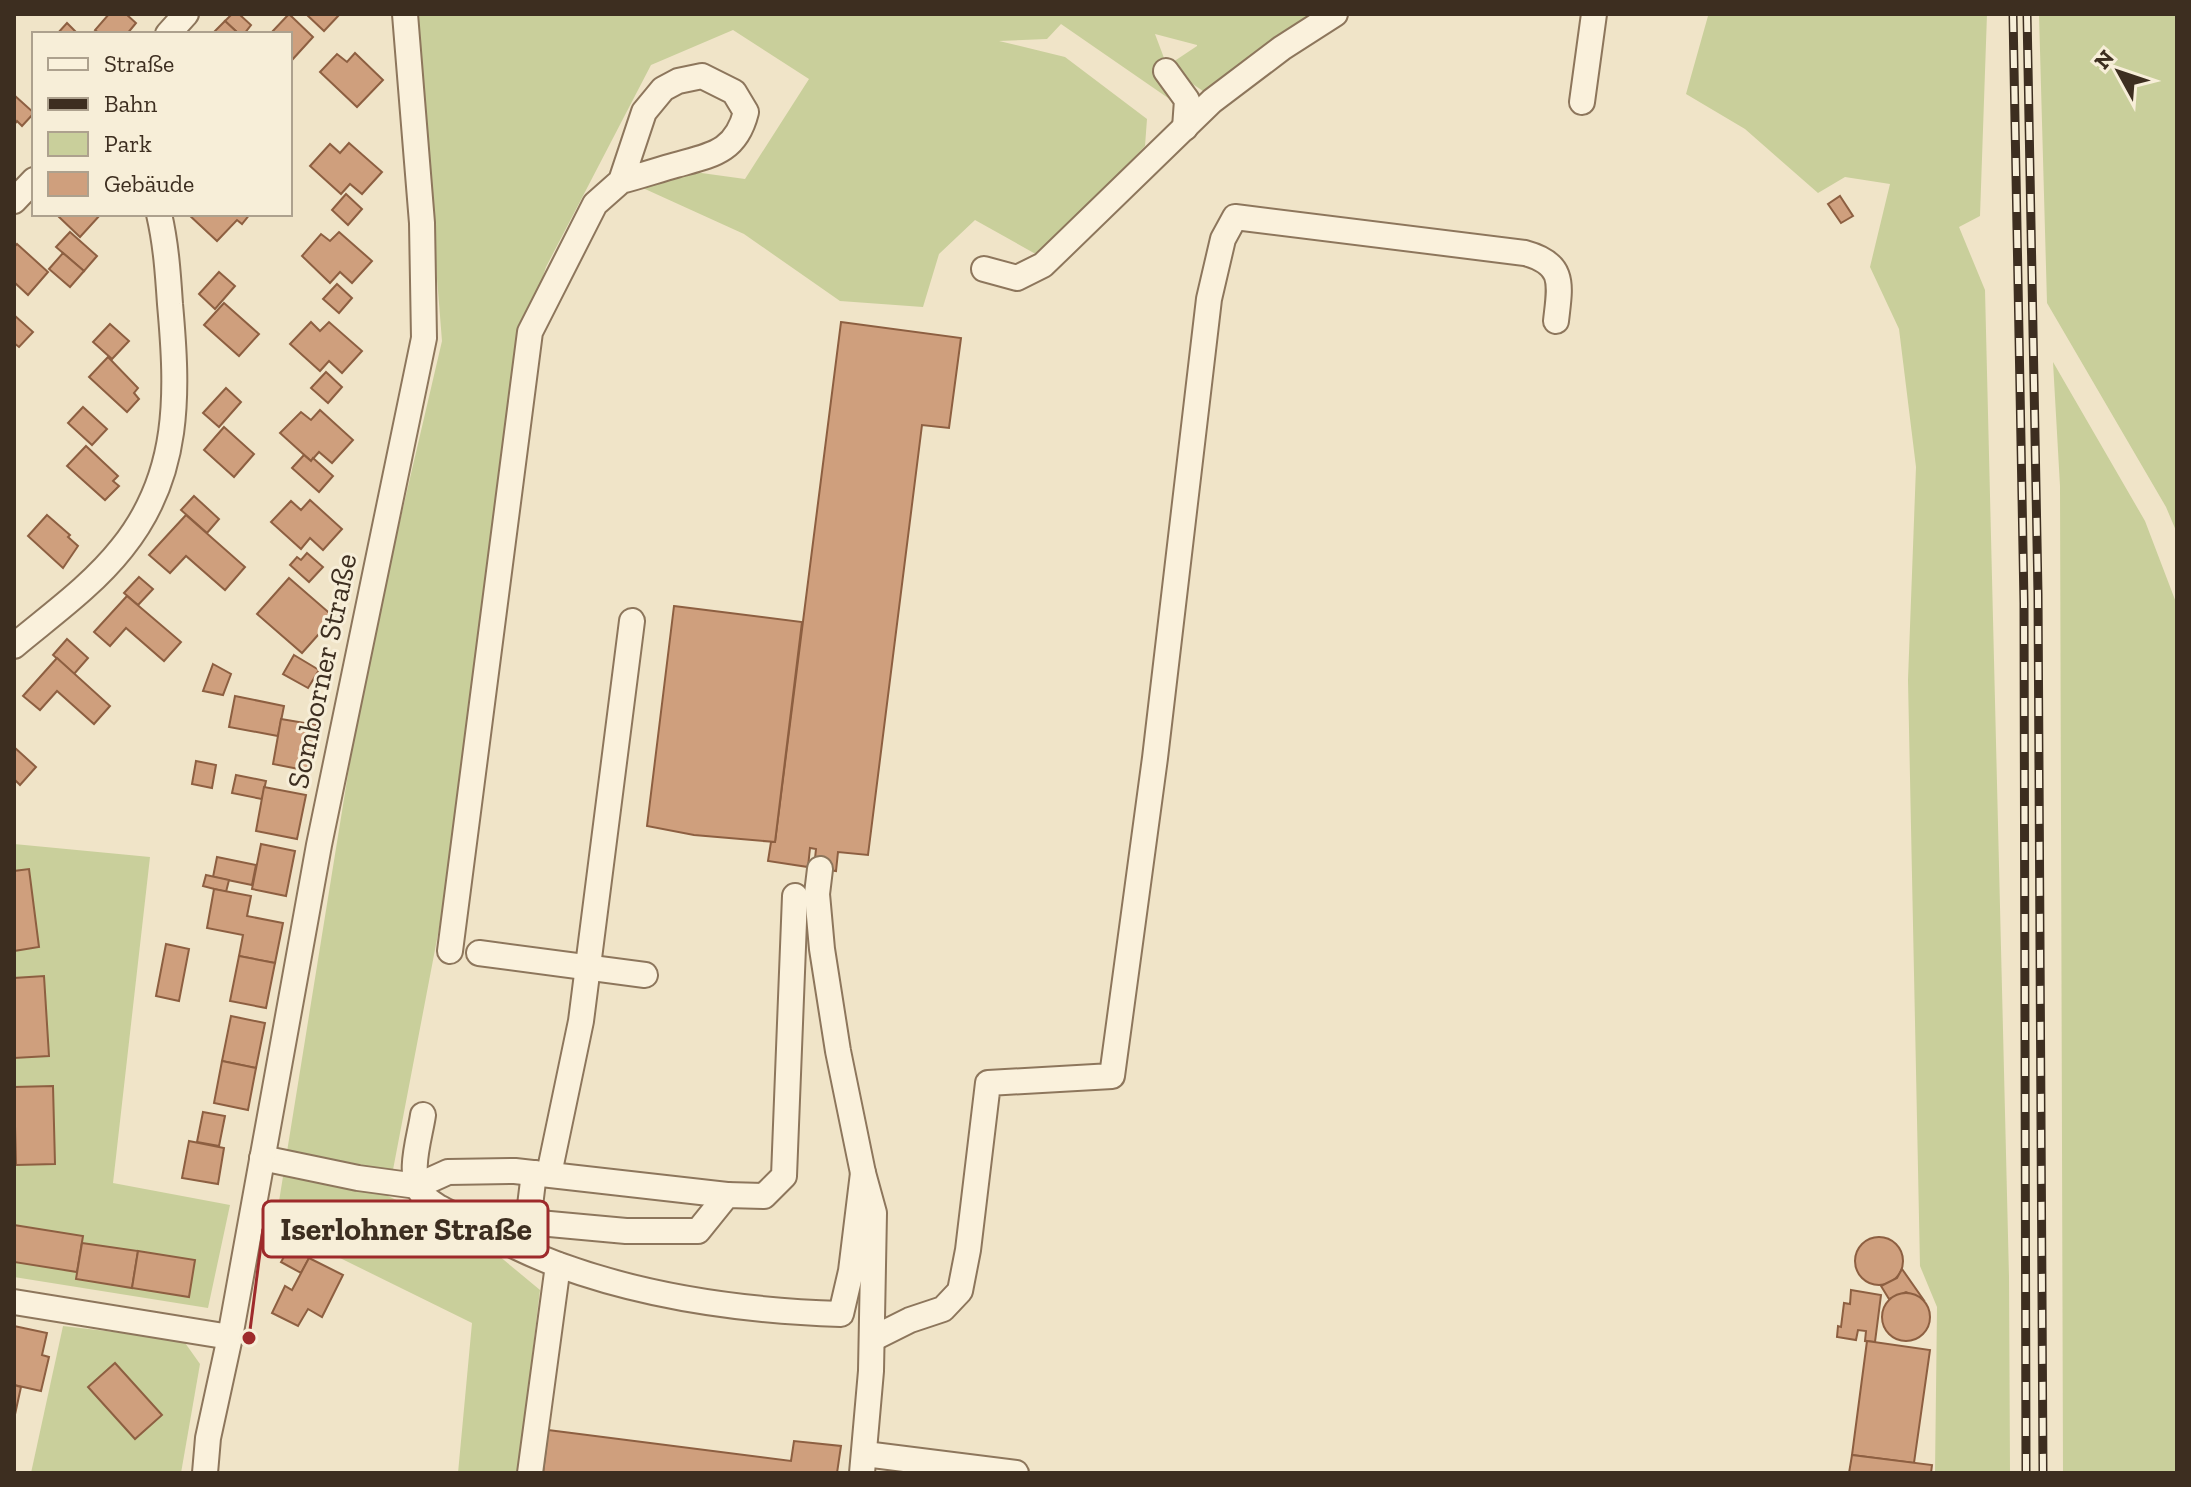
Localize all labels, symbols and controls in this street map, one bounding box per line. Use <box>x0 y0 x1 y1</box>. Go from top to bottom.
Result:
legend <box>32 32 292 216</box>
north arrow <box>2079 32 2159 112</box>
text: N <box>2088 44 2120 75</box>
text: Straße <box>104 49 174 78</box>
text: Bahn <box>104 89 158 118</box>
text: Park <box>104 129 152 158</box>
text: Gebäude <box>104 169 194 198</box>
street label: Somborner Straße <box>280 550 364 792</box>
callout: Iserlohner Straße <box>263 1201 548 1257</box>
text: Iserlohner Straße <box>280 1210 532 1248</box>

